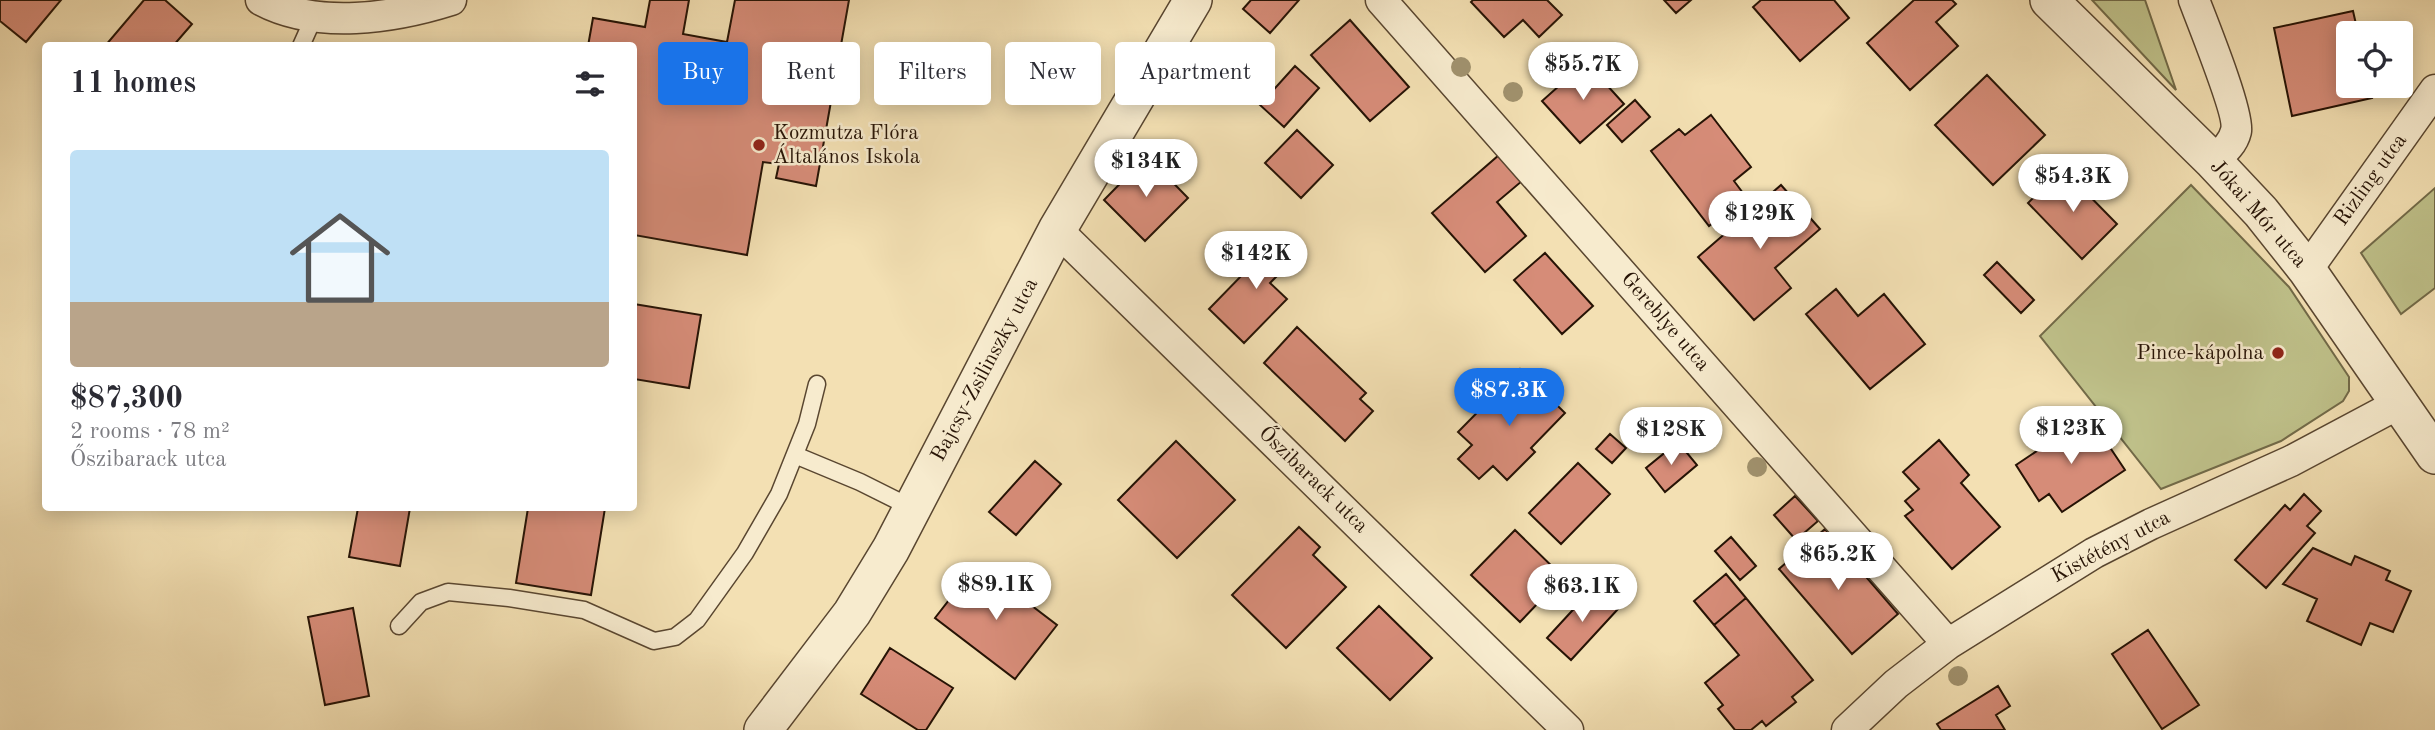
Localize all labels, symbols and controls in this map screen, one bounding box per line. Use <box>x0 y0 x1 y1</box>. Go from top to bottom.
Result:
map controls <box>2336 21 2413 98</box>
button: locate <box>2336 21 2413 98</box>
chip: Buy <box>658 42 748 105</box>
chip: Rent <box>762 42 860 105</box>
chip: Filters <box>874 42 991 105</box>
chip: New <box>1005 42 1101 105</box>
chip: Apartment <box>1115 42 1275 105</box>
pin: $55.7K <box>1526 42 1640 102</box>
text: $55.7K <box>1544 53 1622 76</box>
icon: filters <box>571 65 609 103</box>
text: 11 homes <box>70 69 196 99</box>
place label: Kozmutza Flóra Általános Iskola <box>773 123 920 168</box>
street label: Rizling utca <box>2331 130 2411 230</box>
marker: Kozmutza Flóra Általános Iskola <box>751 137 767 153</box>
pin: $134K <box>1097 140 1195 199</box>
text: $134K <box>1110 150 1182 173</box>
pin: $54.3K <box>2016 154 2130 214</box>
street label: Jókai Mór utca <box>2206 156 2310 272</box>
text: $54.3K <box>2034 165 2112 188</box>
pin: $129K <box>1711 191 1809 251</box>
icon: home <box>277 195 403 321</box>
text: $129K <box>1724 202 1796 225</box>
pin: $142K <box>1207 232 1305 291</box>
text: $142K <box>1220 242 1292 265</box>
street label: Gereblye utca <box>1617 269 1713 375</box>
street label: Bajcsy-Zsilinszky utca <box>928 275 1042 465</box>
place label: Pince-kápolna <box>2136 343 2264 364</box>
marker: Pince-kápolna <box>2270 345 2286 361</box>
pin: $87.3K <box>1452 368 1566 428</box>
text: $87.3K <box>1470 379 1548 402</box>
text: $87,300 <box>70 384 183 414</box>
pin: $123K <box>2022 406 2120 466</box>
pin: $128K <box>1622 407 1720 467</box>
text: $123K <box>2035 417 2107 440</box>
text: $128K <box>1635 418 1707 441</box>
street label: Őszibarack utca <box>1254 419 1375 537</box>
text: 2 rooms · 78 m² <box>70 420 230 443</box>
text: Őszibarack utca <box>70 448 227 471</box>
street label: Kistétény utca <box>2048 507 2174 587</box>
pin: $65.2K <box>1781 532 1895 592</box>
text: $65.2K <box>1799 543 1877 566</box>
pin: $89.1K <box>939 562 1053 622</box>
pin: $63.1K <box>1525 564 1639 624</box>
text: $89.1K <box>957 573 1035 596</box>
text: $63.1K <box>1543 575 1621 598</box>

